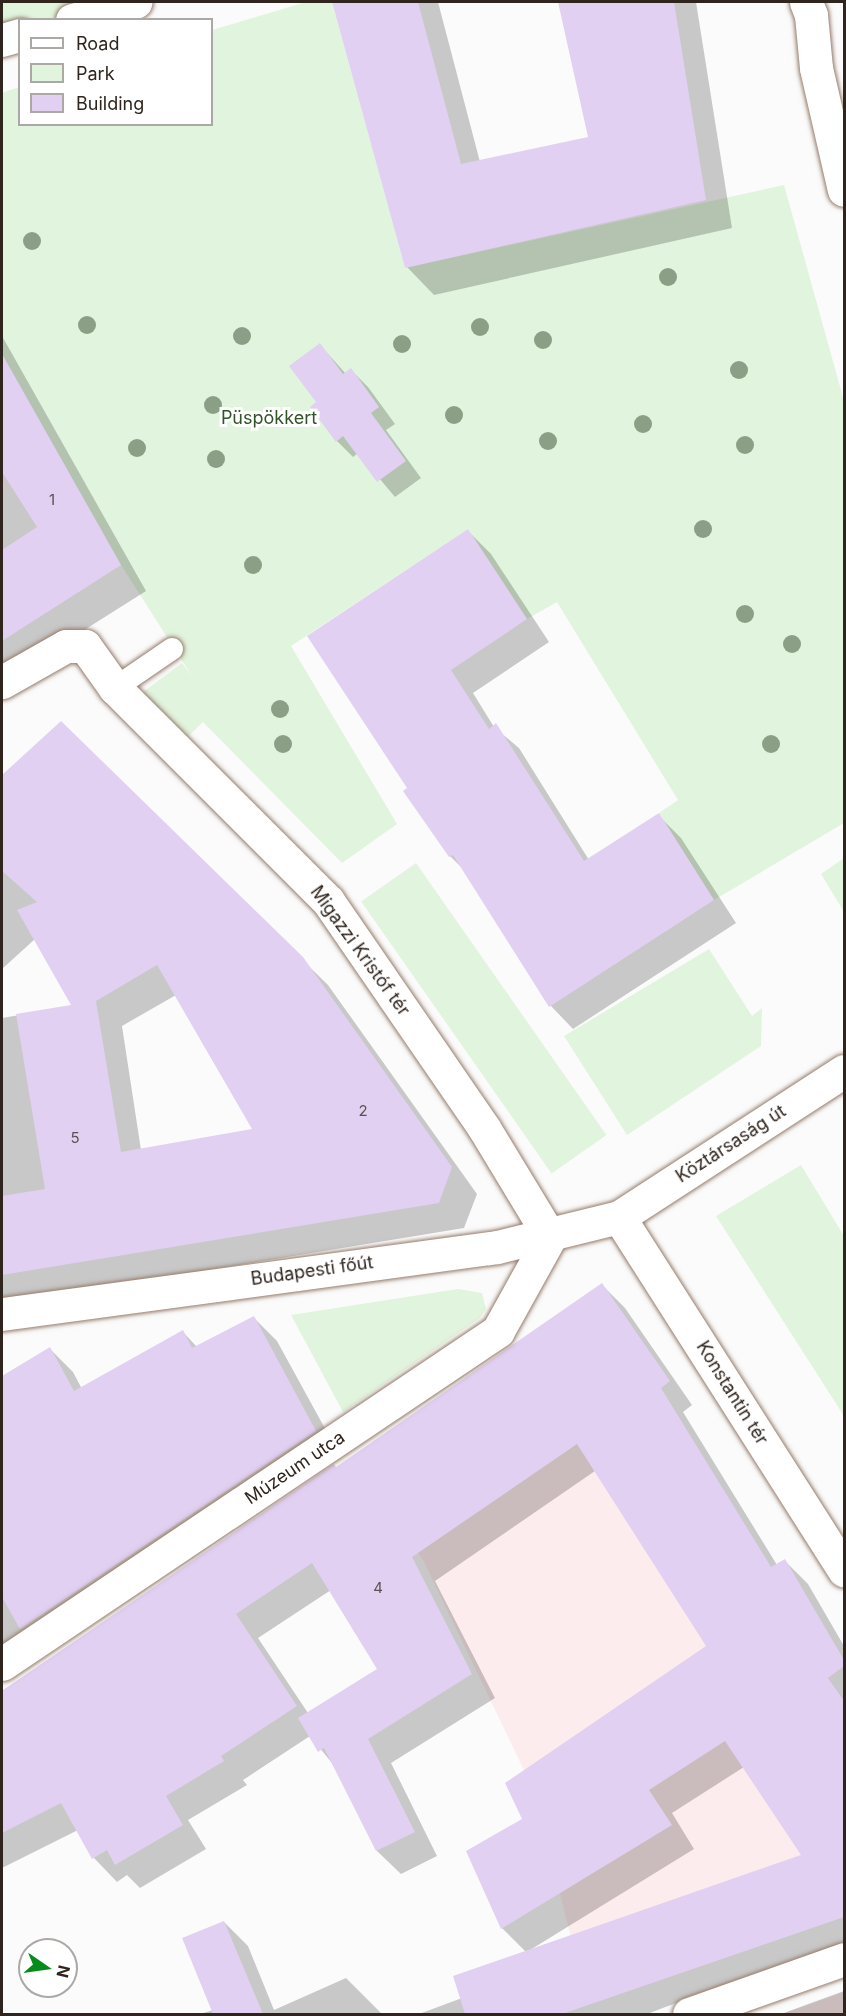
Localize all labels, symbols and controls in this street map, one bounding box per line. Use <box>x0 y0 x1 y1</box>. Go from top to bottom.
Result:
legend <box>18 18 213 126</box>
text: Road <box>76 33 119 54</box>
text: Park <box>76 63 115 84</box>
text: Building <box>76 93 144 114</box>
park label: Püspökkert <box>221 407 317 429</box>
house number: 1 <box>49 491 55 509</box>
street label: Migazzi Kristóf tér <box>306 882 414 1020</box>
street label: Köztársaság út <box>672 1100 790 1188</box>
house number: 2 <box>358 1102 368 1120</box>
house number: 5 <box>70 1129 80 1147</box>
street label: Budapesti főút <box>249 1252 375 1290</box>
street label: Konstantin tér <box>692 1337 772 1449</box>
street label: Múzeum utca <box>241 1427 349 1509</box>
house number: 4 <box>373 1579 383 1597</box>
north arrow <box>18 1938 78 1998</box>
text: N <box>52 1963 75 1980</box>

